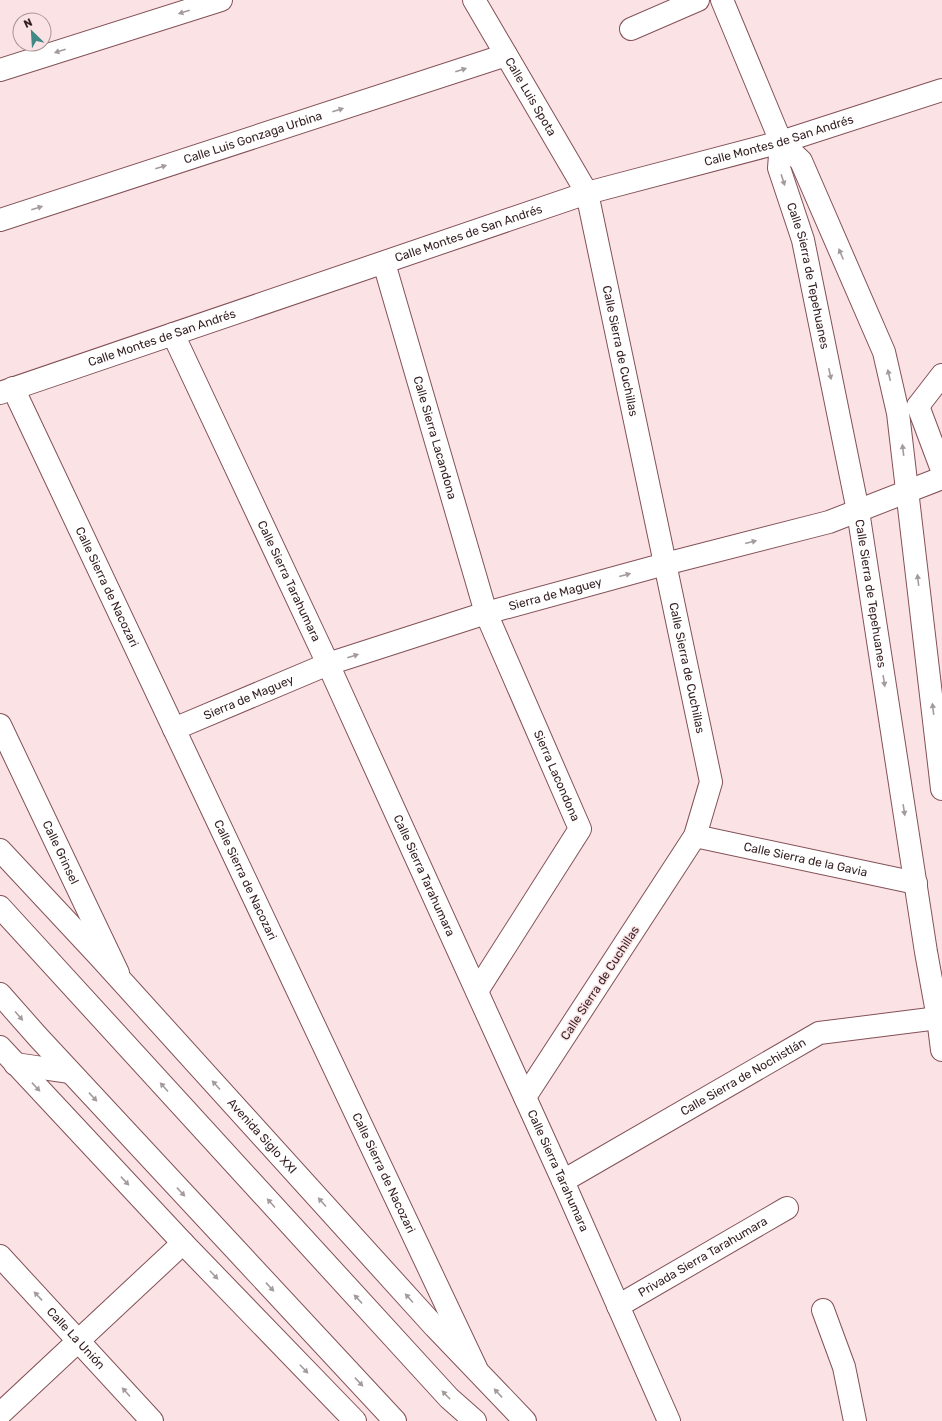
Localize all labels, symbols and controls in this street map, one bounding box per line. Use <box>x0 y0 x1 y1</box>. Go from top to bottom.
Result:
one-way arrow <box>177 9 189 15</box>
north arrow <box>12 12 52 52</box>
text: N <box>22 16 34 31</box>
one-way arrow <box>54 48 66 54</box>
street label: Calle Luis Spota <box>502 55 559 138</box>
one-way arrow <box>456 67 468 73</box>
one-way arrow <box>332 107 344 113</box>
street label: Calle Luis Gonzaga Urbina <box>182 108 324 167</box>
street label: Calle Montes de San Andrés <box>703 112 855 169</box>
one-way arrow <box>155 164 167 170</box>
one-way arrow <box>780 174 786 186</box>
street label: Calle Sierra de Tepehuanes <box>784 201 832 350</box>
street label: Calle Montes de San Andrés <box>393 202 544 265</box>
one-way arrow <box>31 205 43 211</box>
one-way arrow <box>838 248 845 260</box>
street label: Calle Sierra de Cuchillas <box>600 284 641 418</box>
street label: Calle Montes de San Andrés <box>86 306 237 369</box>
one-way arrow <box>827 368 833 380</box>
one-way arrow <box>886 368 892 381</box>
street label: Calle Sierra Lacandona <box>410 374 460 501</box>
one-way arrow <box>899 444 906 456</box>
street label: Calle Sierra Tarahumara <box>255 518 323 644</box>
street label: Calle Sierra de Tepehuanes <box>852 518 889 669</box>
street label: Calle Sierra de Nacozari <box>73 525 141 649</box>
one-way arrow <box>745 538 757 544</box>
one-way arrow <box>619 571 631 577</box>
one-way arrow <box>915 573 921 586</box>
street label: Sierra de Maguey <box>507 574 604 613</box>
street label: Calle Sierra de Cuchillas <box>666 601 708 735</box>
one-way arrow <box>347 653 359 659</box>
street label: Sierra de Maguey <box>202 672 296 723</box>
one-way arrow <box>882 675 888 687</box>
one-way arrow <box>930 703 936 715</box>
street label: Sierra Lacondona <box>531 728 583 823</box>
one-way arrow <box>901 804 907 816</box>
street label: Calle Sierra Tarahumara <box>390 813 458 939</box>
street label: Calle Grinsel <box>39 818 82 886</box>
street label: Calle Sierra de Nacozari <box>211 818 280 942</box>
street label: Calle Sierra de la Gavia <box>742 840 869 879</box>
street label: Calle Sierra de Cuchillas <box>558 923 642 1043</box>
one-way arrow <box>14 1011 23 1021</box>
street label: Calle Sierra de Nochistlán <box>678 1035 808 1119</box>
one-way arrow <box>211 1080 221 1090</box>
one-way arrow <box>31 1082 40 1091</box>
one-way arrow <box>160 1082 169 1091</box>
one-way arrow <box>88 1091 97 1102</box>
street label: Avenida Siglo XXI <box>224 1096 300 1177</box>
street label: Calle Sierra Tarahumara <box>525 1108 591 1234</box>
street label: Calle Sierra de Nacozari <box>349 1110 418 1235</box>
one-way arrow <box>120 1176 130 1186</box>
one-way arrow <box>177 1187 186 1197</box>
one-way arrow <box>317 1197 327 1207</box>
one-way arrow <box>266 1198 275 1209</box>
street label: Privada Sierra Tarahumara <box>636 1214 770 1300</box>
one-way arrow <box>209 1271 218 1280</box>
one-way arrow <box>265 1282 275 1292</box>
one-way arrow <box>33 1291 43 1301</box>
one-way arrow <box>405 1293 414 1303</box>
one-way arrow <box>354 1294 363 1304</box>
street label: Calle La Unión <box>44 1304 108 1372</box>
one-way arrow <box>300 1364 309 1374</box>
one-way arrow <box>354 1377 363 1387</box>
one-way arrow <box>121 1387 130 1397</box>
one-way arrow <box>494 1388 503 1398</box>
one-way arrow <box>441 1390 451 1400</box>

